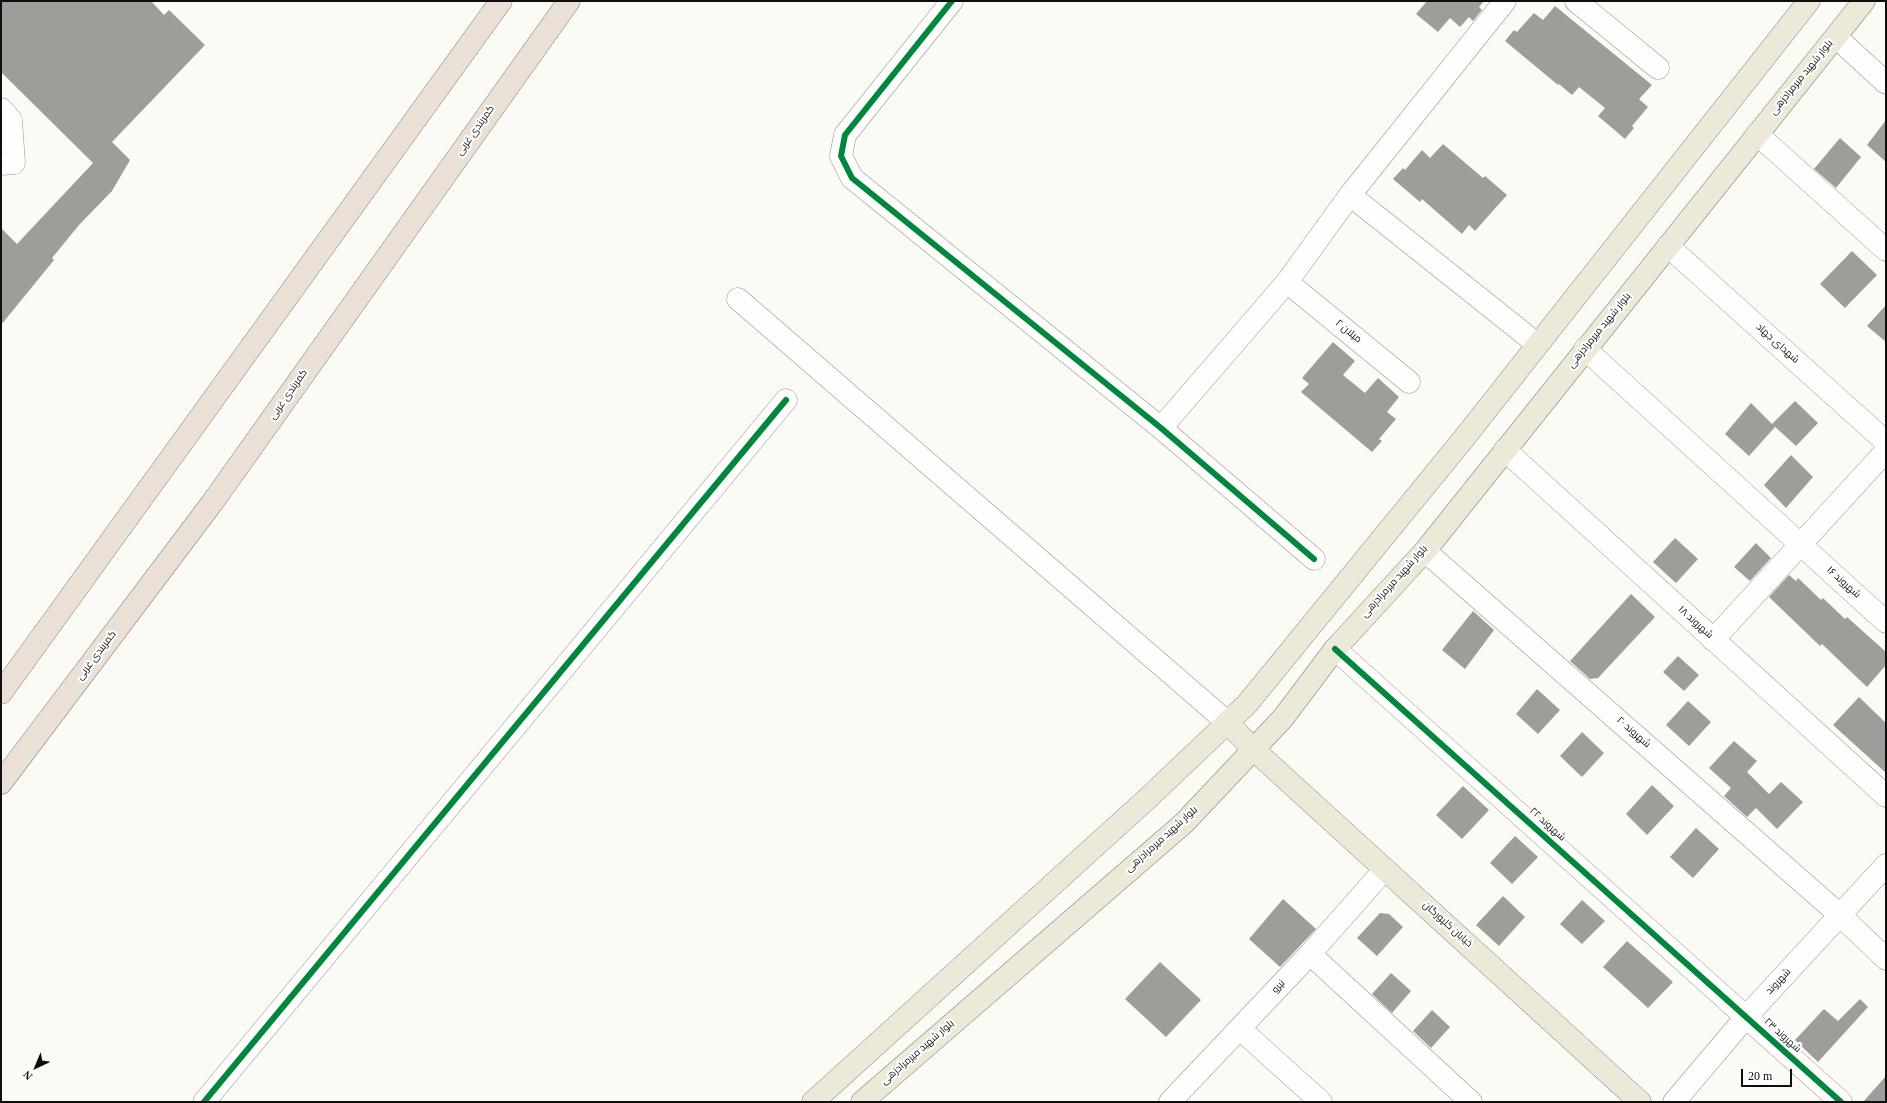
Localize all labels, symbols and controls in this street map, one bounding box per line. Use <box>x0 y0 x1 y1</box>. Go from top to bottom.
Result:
street label: بلوار شهید میرمرادزهی <box>1768 38 1836 118</box>
street label: کمربندی غربی <box>454 104 498 158</box>
street label: بلوار شهید میرمرادزهی <box>1566 291 1634 371</box>
street label: میلان ۲ <box>1332 318 1364 346</box>
street label: شهدای جهاد <box>1753 321 1801 367</box>
street label: کمربندی غربی <box>267 368 311 422</box>
street label: بلوار شهید میرمرادزهی <box>1359 543 1431 621</box>
street label: شهروند ۱۶ <box>1824 565 1862 601</box>
street label: شهروند ۱۸ <box>1675 604 1715 642</box>
street label: کمربندی غربی <box>75 629 119 683</box>
street label: شهروند ۲۰ <box>1613 715 1653 751</box>
street label: بلوار شهید میرمرادزهی <box>1123 804 1201 876</box>
street label: شهروند ۲۲ <box>1527 806 1567 844</box>
street label: خیابان کلپورگان <box>1420 899 1474 951</box>
street label: شهروند <box>1764 966 1794 998</box>
street label: نیرو <box>1270 978 1288 996</box>
street label: شهروند ۲۳ <box>1761 1016 1803 1056</box>
street label: بلوار شهید میرمرادزهی <box>879 1018 957 1088</box>
north arrow <box>16 1047 56 1087</box>
scale bar <box>1743 1061 1794 1087</box>
text: N <box>21 1069 35 1083</box>
text: 20 m <box>1748 1069 1772 1083</box>

